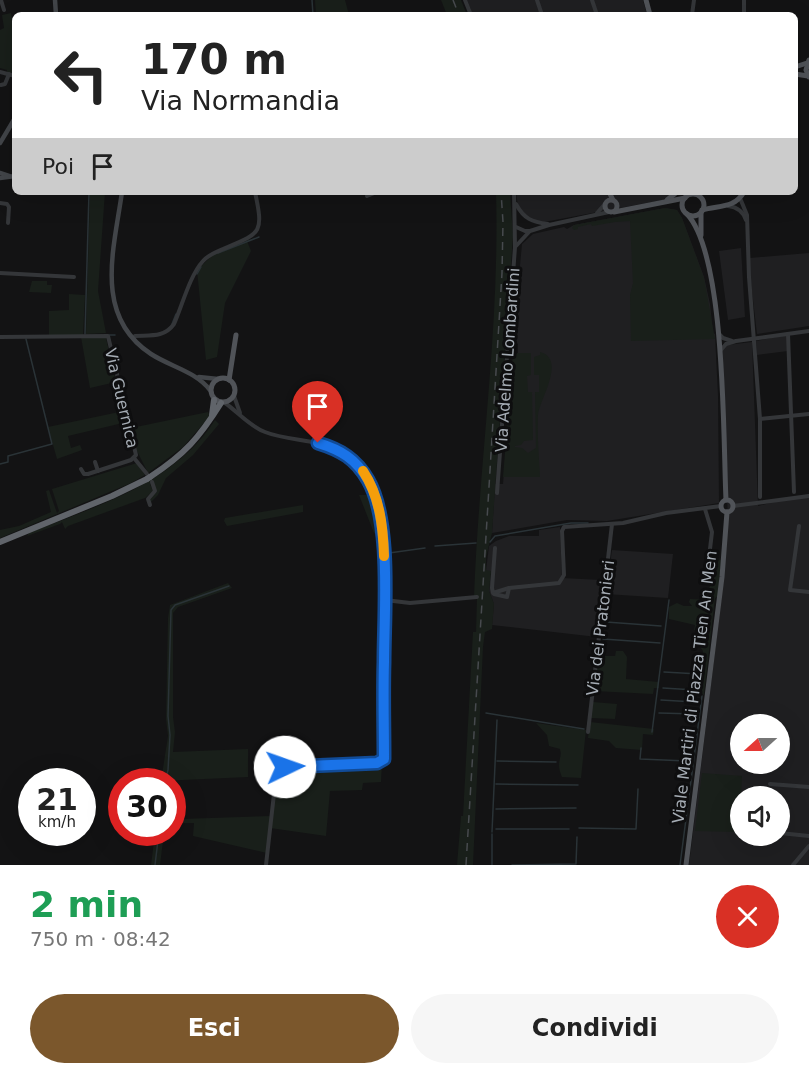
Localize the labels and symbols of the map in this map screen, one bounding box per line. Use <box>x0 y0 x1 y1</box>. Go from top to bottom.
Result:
street label: Via Adelmo Lombardini <box>492 267 523 453</box>
street label: Via Guernica <box>101 346 142 450</box>
pin <box>292 381 343 443</box>
street label: Viale Martiri di Piazza Tien An Men <box>668 549 721 825</box>
street label: Via dei Pratonieri <box>583 559 618 697</box>
north arrow <box>730 714 790 774</box>
position arrow <box>253 735 317 799</box>
speed limit sign: 30 <box>108 768 186 846</box>

